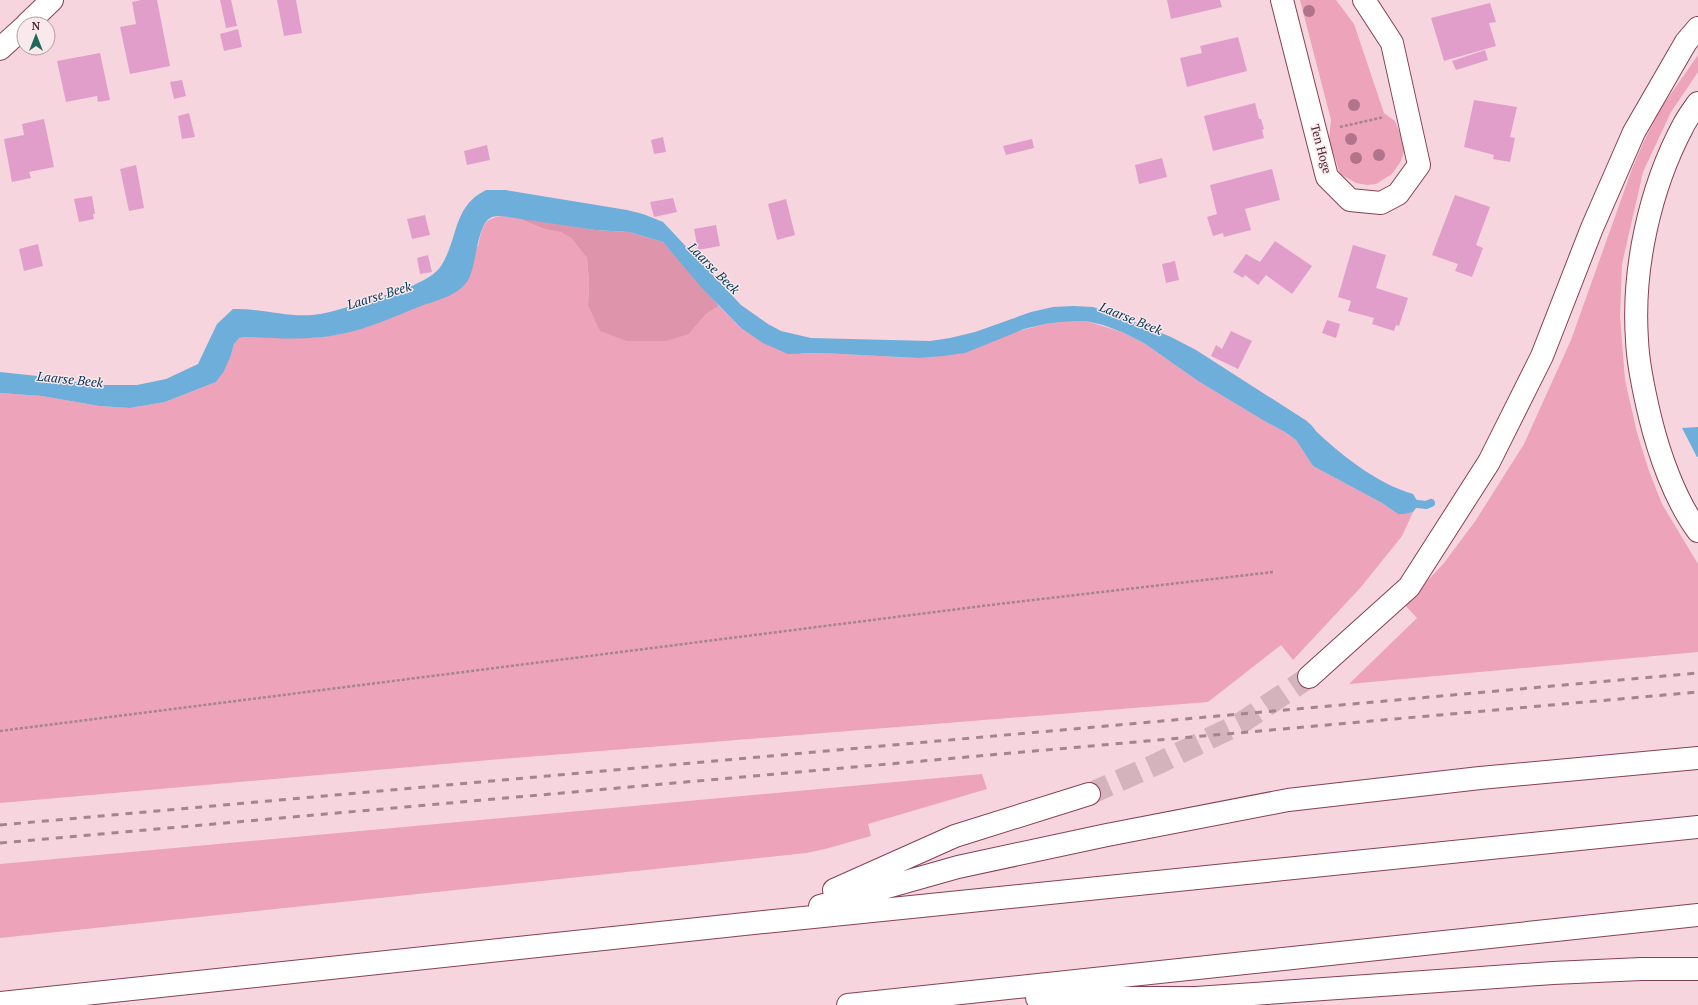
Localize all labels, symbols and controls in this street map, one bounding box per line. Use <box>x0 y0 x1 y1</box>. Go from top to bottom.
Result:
north arrow <box>16 16 56 56</box>
text: N <box>32 19 41 33</box>
street label: Ten Hoge <box>1308 123 1335 175</box>
water label: Laarse Beek <box>683 237 744 298</box>
water label: Laarse Beek <box>344 276 414 314</box>
water label: Laarse Beek <box>1096 297 1166 339</box>
water label: Laarse Beek <box>35 366 105 391</box>

